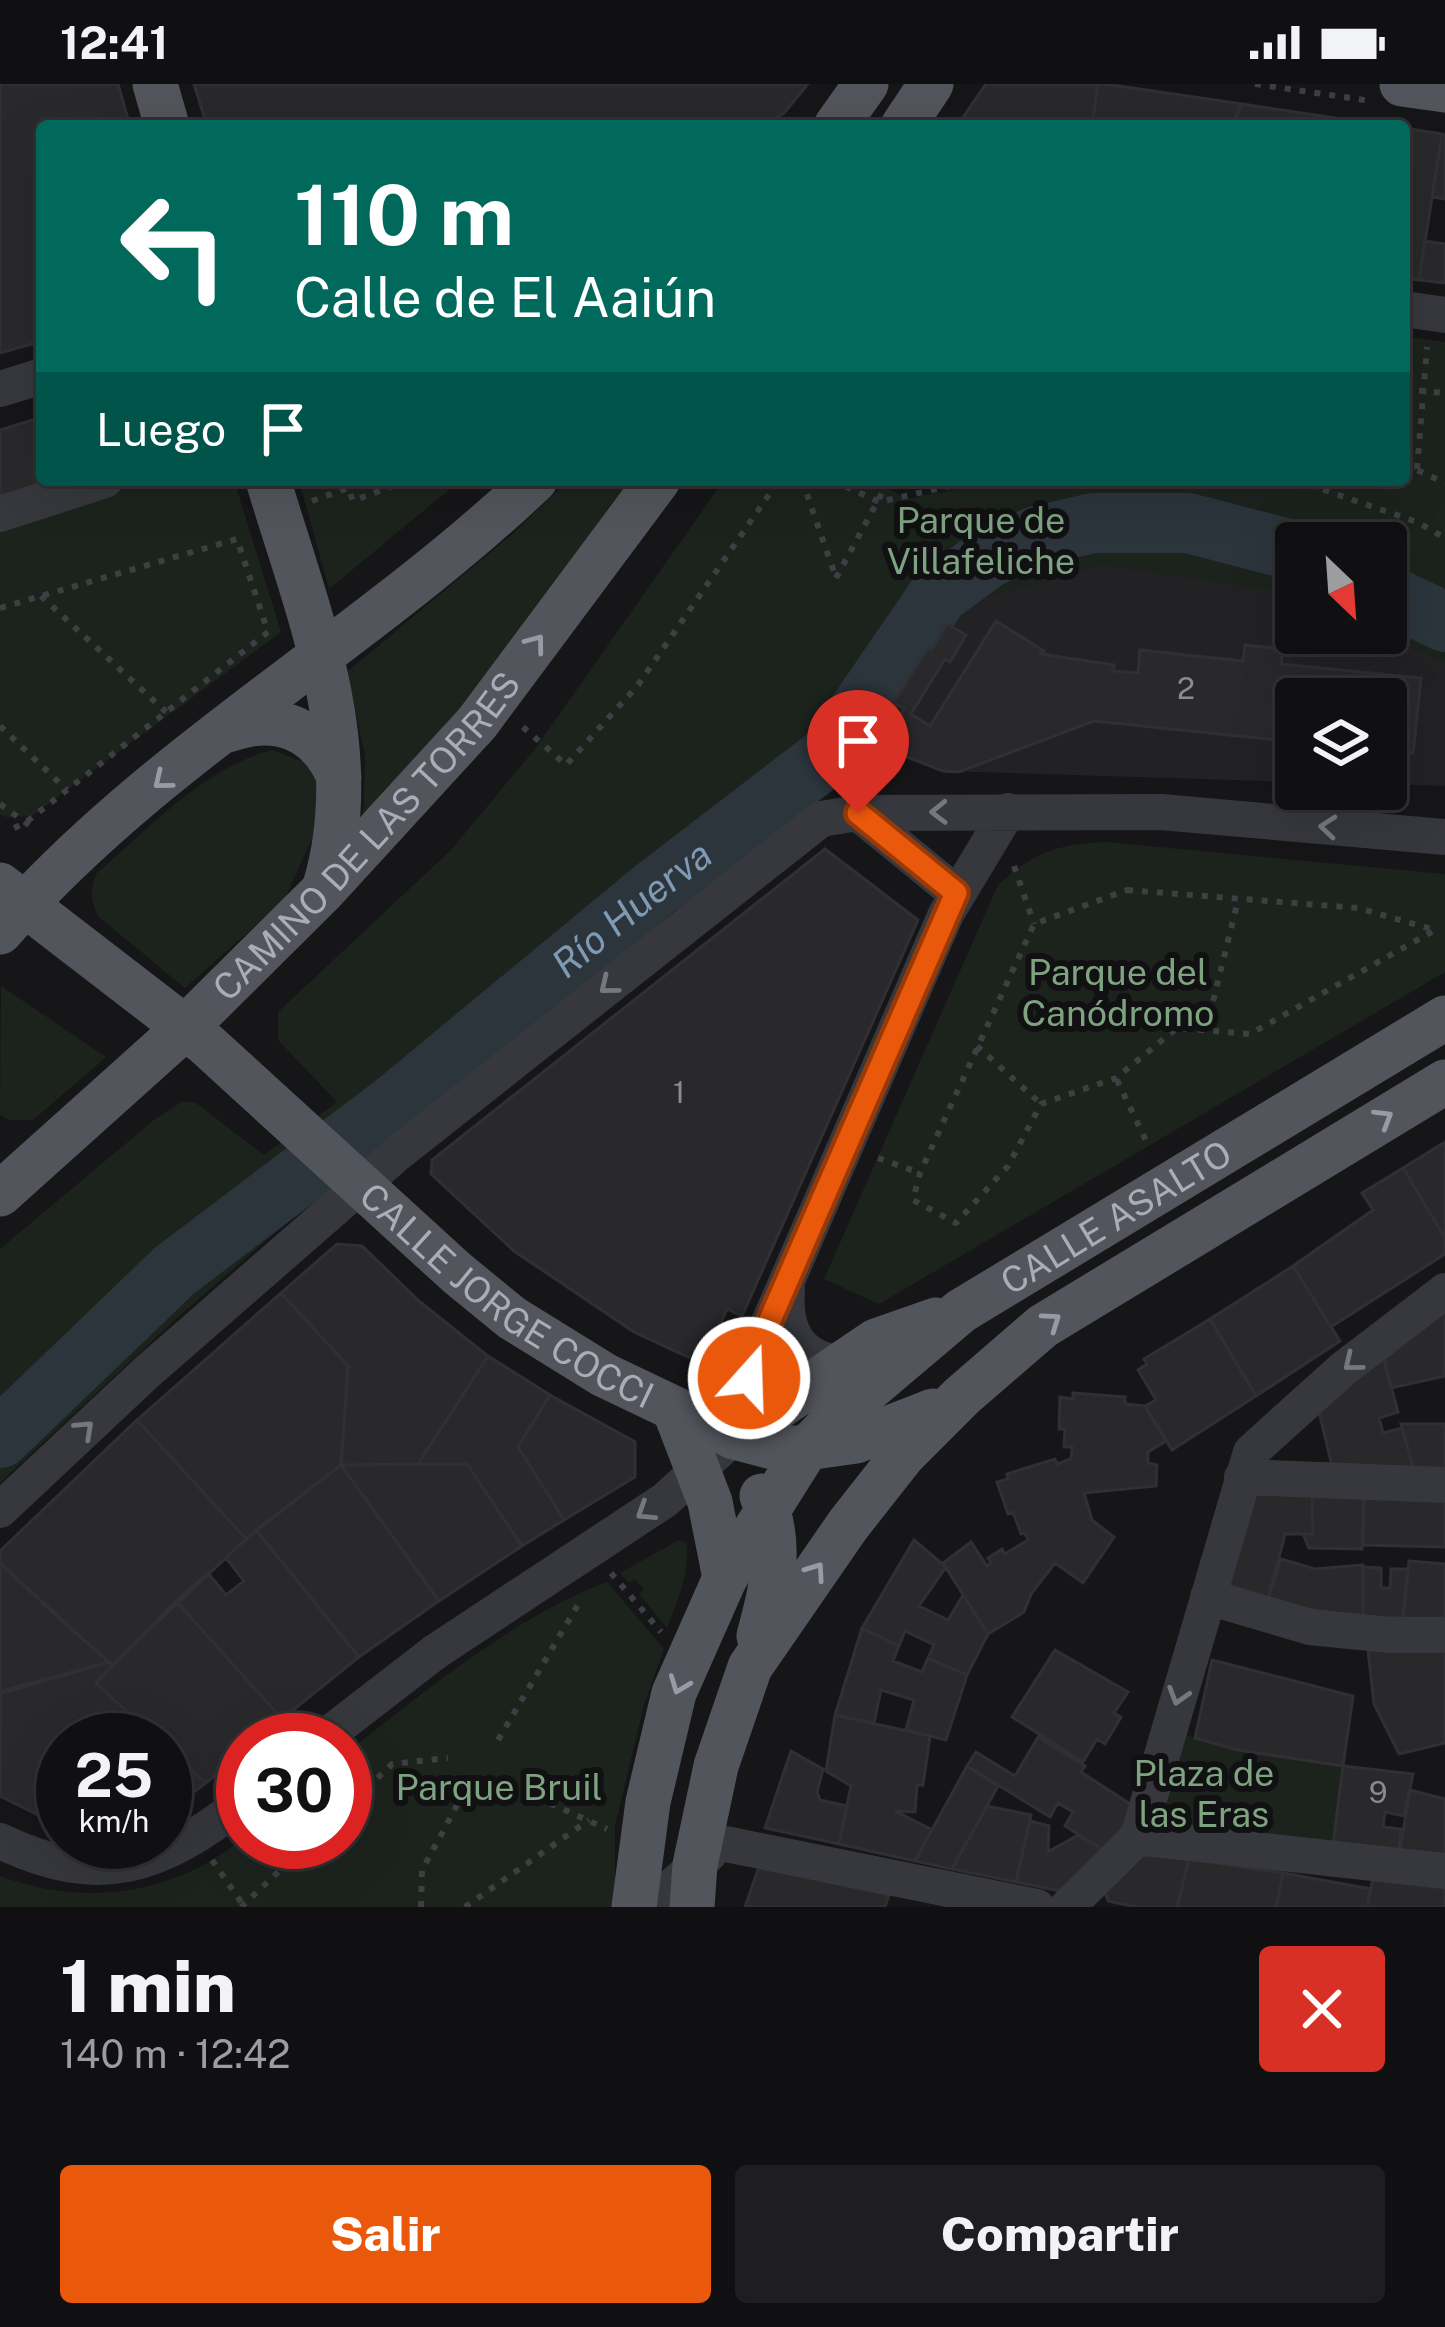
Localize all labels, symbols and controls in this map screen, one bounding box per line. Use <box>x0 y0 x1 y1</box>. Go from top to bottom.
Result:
text: 12:41 <box>60 16 169 69</box>
text: 110 m <box>294 165 514 264</box>
icon: left <box>96 168 252 324</box>
text: Calle de El Aaiún <box>294 266 716 329</box>
icon: arrive <box>250 396 316 462</box>
text: Luego <box>96 403 226 456</box>
park label: Parque de Villafeliche <box>887 499 1075 582</box>
north arrow <box>1275 522 1407 654</box>
map controls <box>1275 522 1407 810</box>
one-way arrow <box>522 635 544 656</box>
street label: CAMINO DE LAS TORRES <box>204 664 529 1009</box>
house number: 2 <box>1177 670 1195 706</box>
button: layers <box>1275 678 1407 810</box>
pin <box>807 690 909 813</box>
icon: arrive <box>825 708 891 774</box>
one-way arrow <box>153 767 175 788</box>
one-way arrow <box>929 798 948 824</box>
one-way arrow <box>1319 815 1338 840</box>
water label: Río Huerva <box>543 831 721 987</box>
park label: Parque del Canódromo <box>1022 951 1214 1034</box>
one-way arrow <box>599 972 621 993</box>
house number: 1 <box>673 1074 685 1110</box>
one-way arrow <box>1371 1110 1393 1132</box>
street label: CALLE ASALTO <box>993 1131 1239 1303</box>
street label: CALLE JORGE COCCI <box>351 1174 660 1417</box>
one-way arrow <box>1038 1313 1060 1335</box>
position arrow <box>686 1315 812 1441</box>
one-way arrow <box>1344 1349 1366 1370</box>
one-way arrow <box>71 1422 92 1444</box>
one-way arrow <box>637 1498 659 1520</box>
one-way arrow <box>802 1562 824 1584</box>
one-way arrow <box>668 1674 693 1695</box>
one-way arrow <box>1167 1685 1192 1706</box>
speed limit sign: 30 <box>216 1713 372 1869</box>
text: 25 <box>75 1740 153 1811</box>
park label: Plaza de las Eras <box>1133 1752 1275 1835</box>
park label: Parque Bruil <box>396 1766 602 1808</box>
house number: 9 <box>1369 1774 1387 1810</box>
text: km/h <box>79 1803 149 1839</box>
text: 1 min <box>60 1944 236 2028</box>
button: close <box>1259 1946 1385 2072</box>
text: 140 m · 12:42 <box>60 2031 291 2077</box>
button: Salir <box>60 2165 711 2303</box>
button: Compartir <box>735 2165 1385 2303</box>

